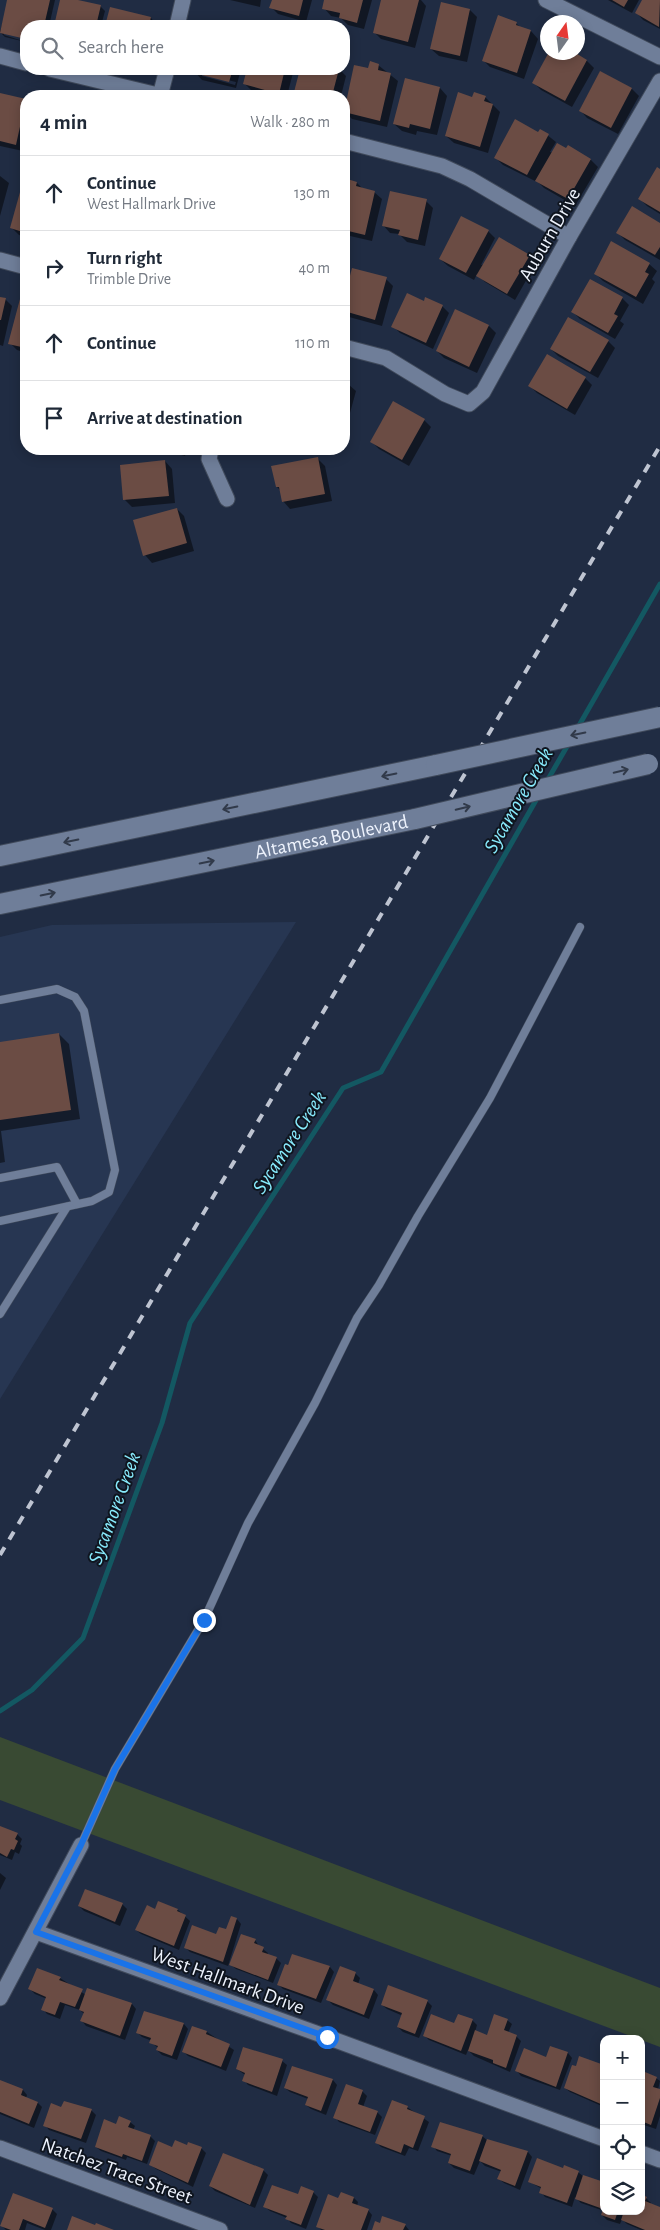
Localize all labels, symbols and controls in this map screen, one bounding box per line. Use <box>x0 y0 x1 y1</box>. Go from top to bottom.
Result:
north arrow <box>540 15 585 60</box>
search box <box>20 20 350 75</box>
icon: search <box>38 34 66 62</box>
text: Search here <box>78 38 164 57</box>
text: 4 min <box>40 112 87 133</box>
text: Walk · 280 m <box>250 114 330 130</box>
text: Continue <box>87 174 156 193</box>
icon: ahead <box>40 179 68 207</box>
text: 130 m <box>294 185 330 201</box>
street label: Auburn Drive <box>515 185 584 284</box>
text: West Hallmark Drive <box>87 196 216 212</box>
text: Turn right <box>87 249 162 268</box>
icon: right <box>40 254 68 282</box>
text: 40 m <box>298 260 330 276</box>
text: Trimble Drive <box>87 271 171 287</box>
icon: ahead <box>40 329 68 357</box>
text: Continue <box>87 334 156 353</box>
text: 110 m <box>295 335 330 351</box>
icon: arrive <box>40 404 68 432</box>
text: Arrive at destination <box>87 409 243 428</box>
one-way arrow <box>571 730 587 740</box>
water label: Sycamore Creek <box>480 744 557 856</box>
one-way arrow <box>612 766 628 775</box>
one-way arrow <box>381 771 397 780</box>
one-way arrow <box>454 803 470 812</box>
one-way arrow <box>222 804 238 813</box>
street label: Altamesa Boulevard <box>253 812 410 863</box>
one-way arrow <box>63 837 79 847</box>
one-way arrow <box>199 857 215 866</box>
one-way arrow <box>39 889 55 899</box>
water label: Sycamore Creek <box>249 1087 330 1197</box>
water label: Sycamore Creek <box>84 1449 145 1567</box>
route end <box>193 1609 216 1632</box>
street label: West Hallmark Drive <box>148 1944 307 2018</box>
route start <box>316 2026 339 2049</box>
map controls <box>600 2035 645 2215</box>
button: + <box>600 2035 645 2080</box>
button: − <box>600 2080 645 2125</box>
button: locate <box>600 2125 645 2170</box>
street label: Natchez Trace Street <box>39 2134 195 2208</box>
button: layers <box>600 2170 645 2215</box>

